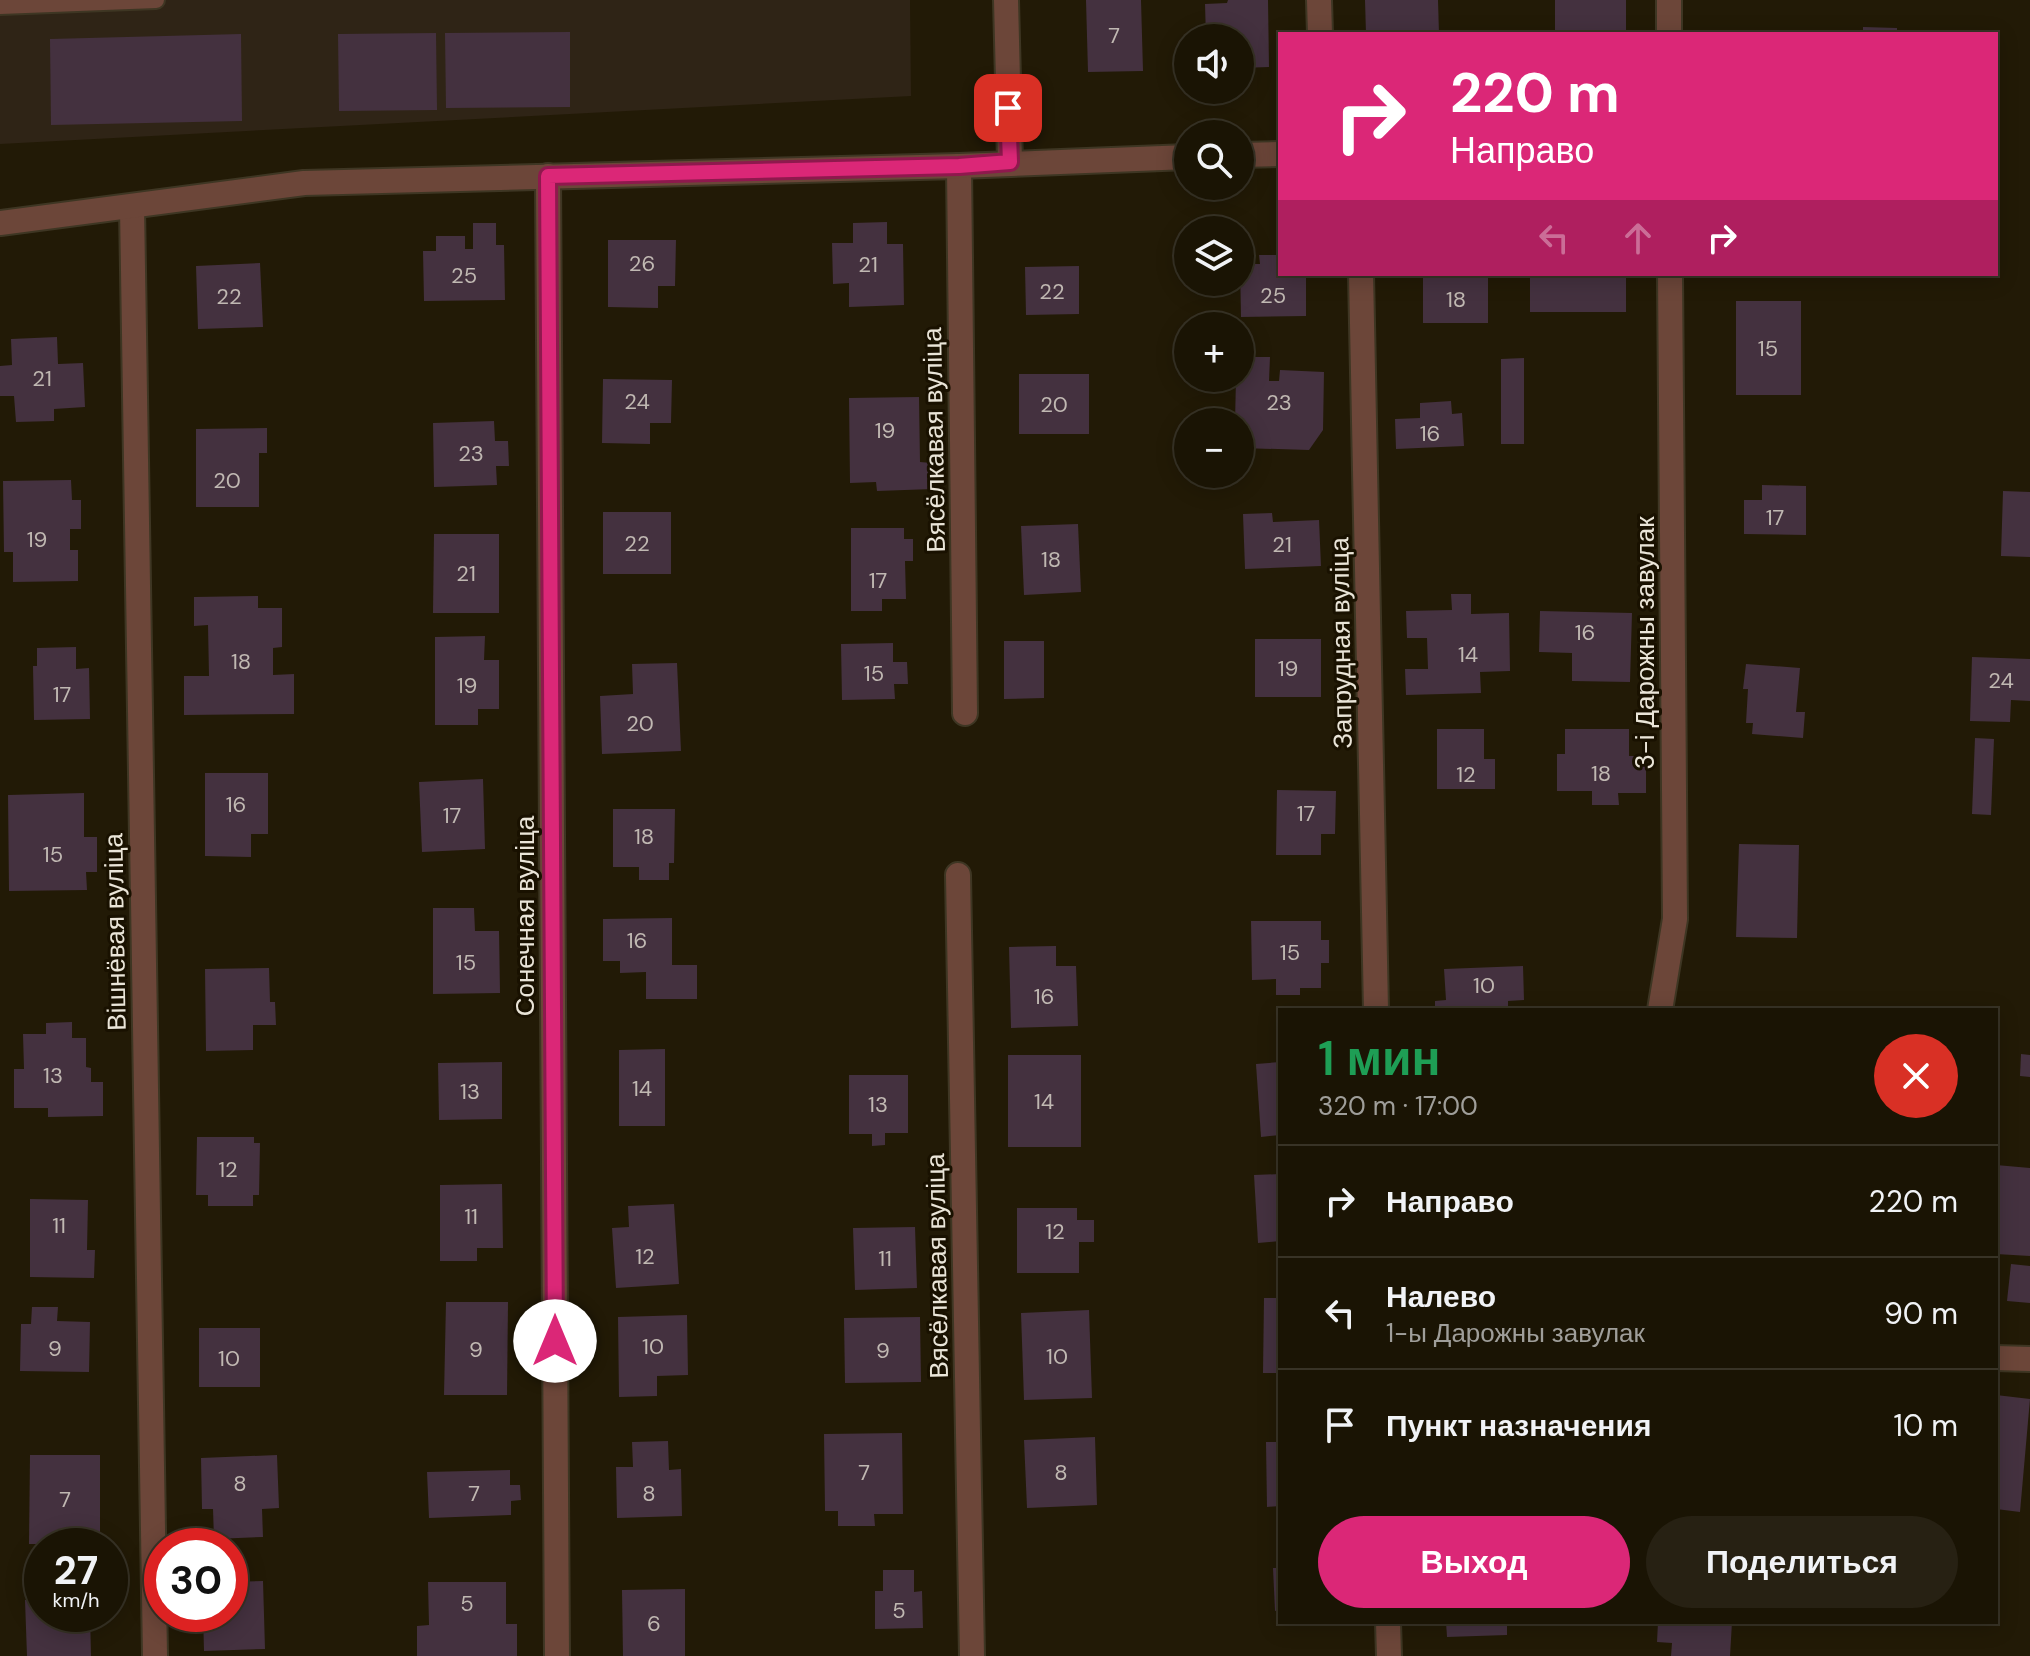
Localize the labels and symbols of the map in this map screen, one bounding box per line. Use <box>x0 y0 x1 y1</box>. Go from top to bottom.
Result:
house number: 7 <box>1108 21 1120 50</box>
pin <box>974 74 1042 142</box>
house number: 26 <box>629 249 655 278</box>
house number: 21 <box>858 250 878 279</box>
house number: 25 <box>451 261 477 290</box>
house number: 22 <box>1039 277 1065 306</box>
house number: 25 <box>1260 281 1286 310</box>
house number: 22 <box>216 282 242 311</box>
house number: 18 <box>1446 285 1466 314</box>
street label: Вясёлкавая вуліца <box>915 327 953 553</box>
house number: 15 <box>1758 334 1778 363</box>
house number: 21 <box>32 364 52 393</box>
house number: 24 <box>624 387 650 416</box>
house number: 23 <box>1266 388 1292 417</box>
house number: 20 <box>1040 390 1068 419</box>
house number: 19 <box>875 416 895 445</box>
house number: 16 <box>1420 419 1440 448</box>
house number: 23 <box>458 439 484 468</box>
house number: 20 <box>213 466 241 495</box>
house number: 17 <box>1766 503 1784 532</box>
street label: 3-і Дарожны завулак <box>1628 516 1662 770</box>
house number: 19 <box>27 525 47 554</box>
house number: 22 <box>624 529 650 558</box>
house number: 21 <box>1272 530 1292 559</box>
street label: Запрудная вуліца <box>1322 536 1360 749</box>
house number: 18 <box>1041 545 1061 574</box>
house number: 21 <box>456 559 476 588</box>
house number: 17 <box>869 566 887 595</box>
house number: 16 <box>1575 618 1595 647</box>
house number: 14 <box>1458 640 1478 669</box>
house number: 18 <box>231 647 251 676</box>
house number: 19 <box>1278 654 1298 683</box>
house number: 15 <box>864 659 884 688</box>
house number: 24 <box>1988 666 2014 695</box>
house number: 19 <box>457 671 477 700</box>
house number: 17 <box>53 680 71 709</box>
house number: 20 <box>626 709 654 738</box>
house number: 18 <box>1591 759 1611 788</box>
house number: 12 <box>1456 760 1476 789</box>
house number: 16 <box>226 790 246 819</box>
house number: 17 <box>1297 799 1315 828</box>
house number: 17 <box>443 801 461 830</box>
street label: Сонечная вуліца <box>508 815 542 1016</box>
house number: 18 <box>634 822 654 851</box>
street label: Вішнёвая вуліца <box>96 832 134 1031</box>
house number: 15 <box>43 840 63 869</box>
house number: 16 <box>627 926 647 955</box>
house number: 15 <box>1280 938 1300 967</box>
house number: 15 <box>456 948 476 977</box>
house number: 10 <box>1473 971 1495 1000</box>
house number: 16 <box>1034 982 1054 1011</box>
house number: 13 <box>43 1061 63 1090</box>
house number: 14 <box>632 1074 652 1103</box>
house number: 13 <box>460 1077 480 1106</box>
house number: 14 <box>1034 1087 1054 1116</box>
house number: 13 <box>868 1090 888 1119</box>
street label: Вясёлкавая вуліца <box>918 1153 956 1379</box>
house number: 12 <box>218 1155 238 1184</box>
house number: 11 <box>464 1202 478 1231</box>
house number: 11 <box>52 1211 66 1240</box>
house number: 12 <box>1045 1217 1065 1246</box>
house number: 12 <box>635 1242 655 1271</box>
house number: 11 <box>878 1244 892 1273</box>
position arrow <box>513 1299 597 1383</box>
house number: 10 <box>642 1332 664 1361</box>
house number: 9 <box>48 1334 62 1363</box>
house number: 9 <box>469 1335 483 1364</box>
house number: 9 <box>876 1336 890 1365</box>
house number: 10 <box>1046 1342 1068 1371</box>
house number: 10 <box>218 1344 240 1373</box>
house number: 7 <box>858 1458 870 1487</box>
house number: 8 <box>1054 1458 1068 1487</box>
house number: 8 <box>233 1469 247 1498</box>
house number: 7 <box>468 1479 480 1508</box>
house number: 8 <box>642 1479 656 1508</box>
house number: 7 <box>59 1485 71 1514</box>
speed limit sign: 30 <box>144 1528 248 1632</box>
house number: 5 <box>460 1589 474 1618</box>
house number: 5 <box>892 1596 906 1625</box>
house number: 6 <box>647 1609 661 1638</box>

